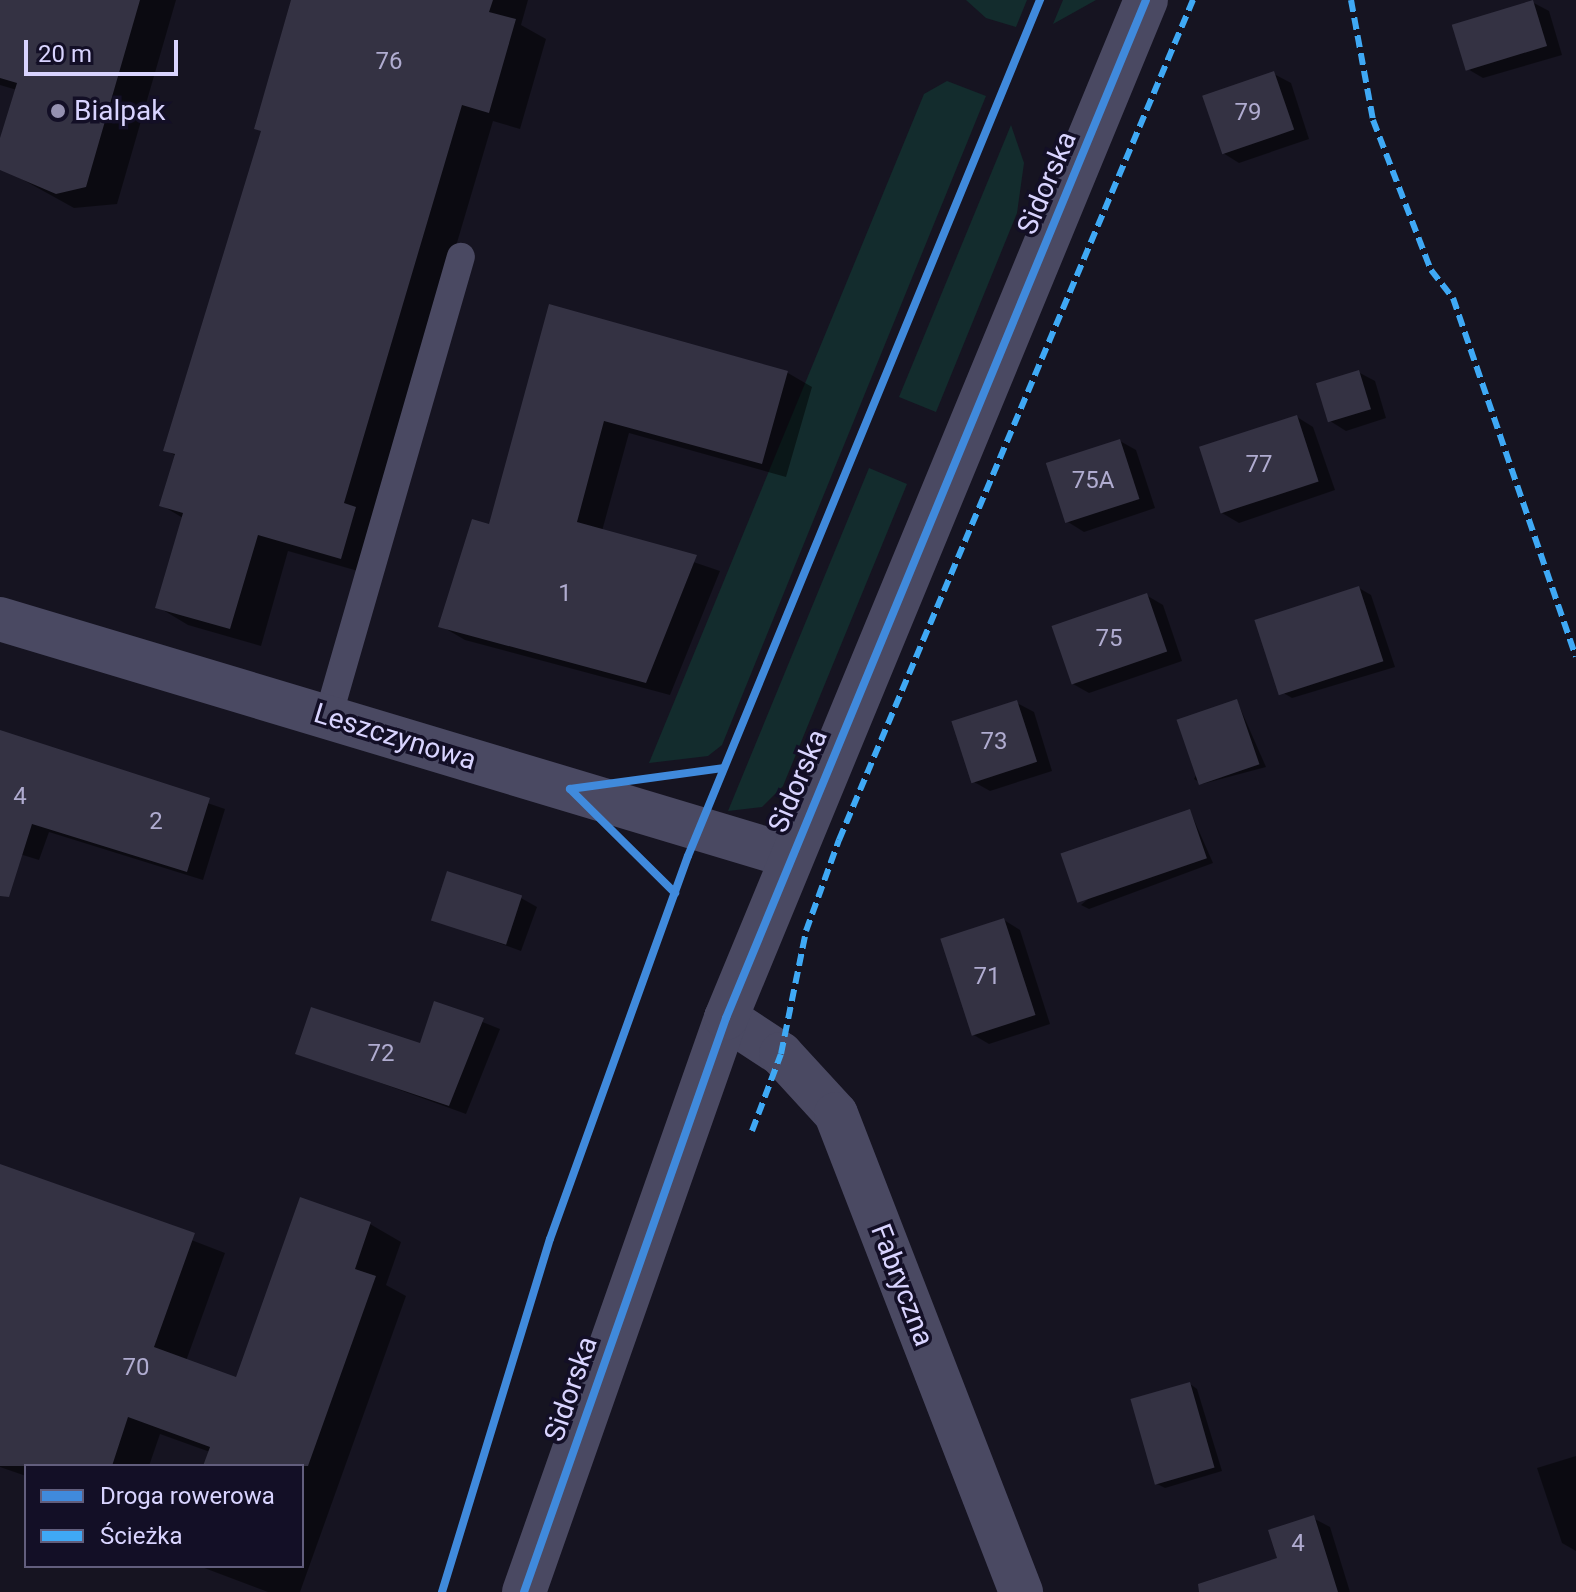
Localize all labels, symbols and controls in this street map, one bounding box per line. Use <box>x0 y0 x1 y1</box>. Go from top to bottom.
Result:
scale bar <box>28 24 182 74</box>
text: 20 m <box>38 40 92 68</box>
house number: 76 <box>376 48 402 76</box>
place label: Bialpak <box>74 94 165 128</box>
house number: 79 <box>1235 99 1261 127</box>
marker: Bialpak <box>49 102 67 120</box>
street label: Sidorska <box>1010 126 1084 240</box>
house number: 77 <box>1246 451 1272 479</box>
house number: 75A <box>1072 467 1114 495</box>
house number: 1 <box>558 580 572 608</box>
house number: 75 <box>1096 625 1122 653</box>
street label: Leszczynowa <box>310 696 480 778</box>
street label: Sidorska <box>761 724 835 838</box>
house number: 73 <box>981 728 1007 756</box>
house number: 4 <box>13 783 27 811</box>
house number: 2 <box>149 808 163 836</box>
house number: 71 <box>974 963 1000 991</box>
house number: 72 <box>368 1040 394 1068</box>
street label: Fabryczna <box>863 1219 941 1351</box>
street label: Sidorska <box>537 1332 605 1446</box>
house number: 70 <box>123 1354 149 1382</box>
legend <box>24 1464 304 1568</box>
text: Droga rowerowa <box>100 1482 275 1510</box>
text: Ścieżka <box>100 1522 183 1550</box>
house number: 4 <box>1291 1530 1305 1558</box>

